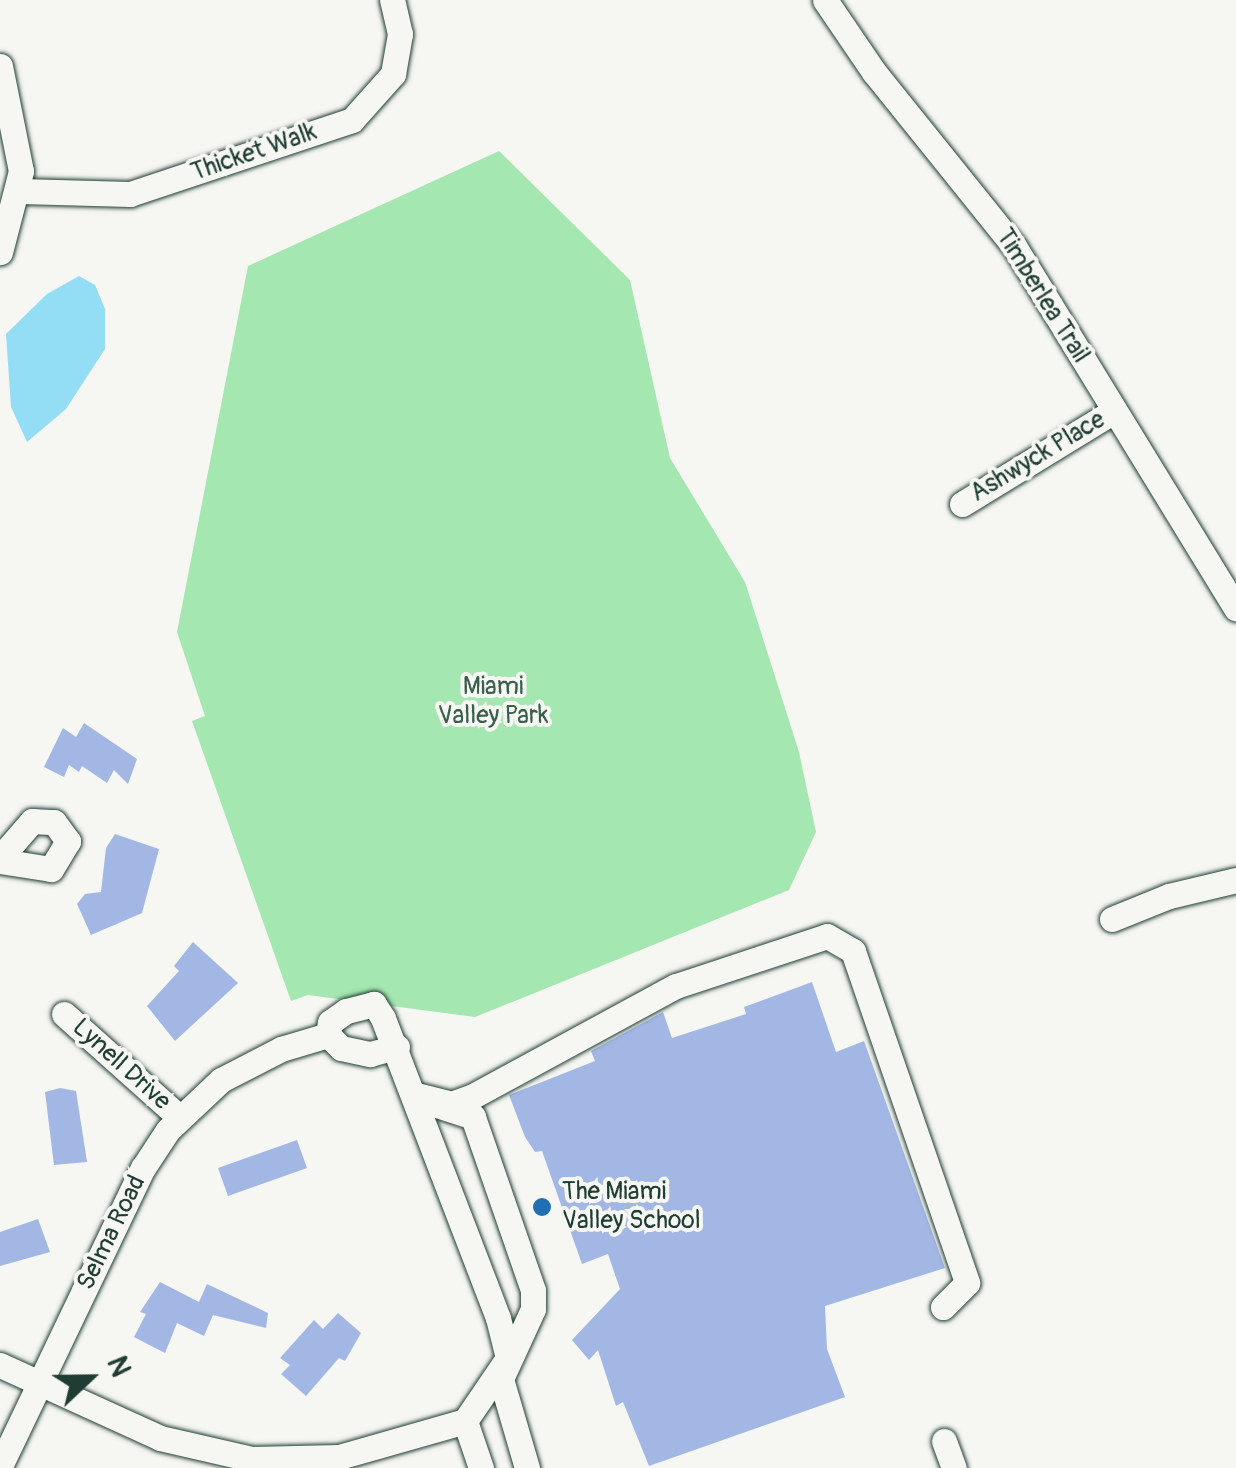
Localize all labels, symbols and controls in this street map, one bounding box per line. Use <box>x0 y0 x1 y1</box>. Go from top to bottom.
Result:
street label: Thicket Walk <box>187 118 321 188</box>
street label: Timberlea Trail <box>989 223 1095 369</box>
street label: Ashwyck Place <box>965 405 1111 509</box>
park label: Miami Valley Park <box>438 673 548 732</box>
street label: Lynell Drive <box>66 1013 176 1117</box>
street label: Selma Road <box>71 1171 153 1295</box>
place label: The Miami Valley School <box>562 1178 701 1237</box>
marker: The Miami Valley School <box>531 1196 553 1218</box>
north arrow <box>40 1328 140 1428</box>
text: N <box>99 1351 138 1382</box>

